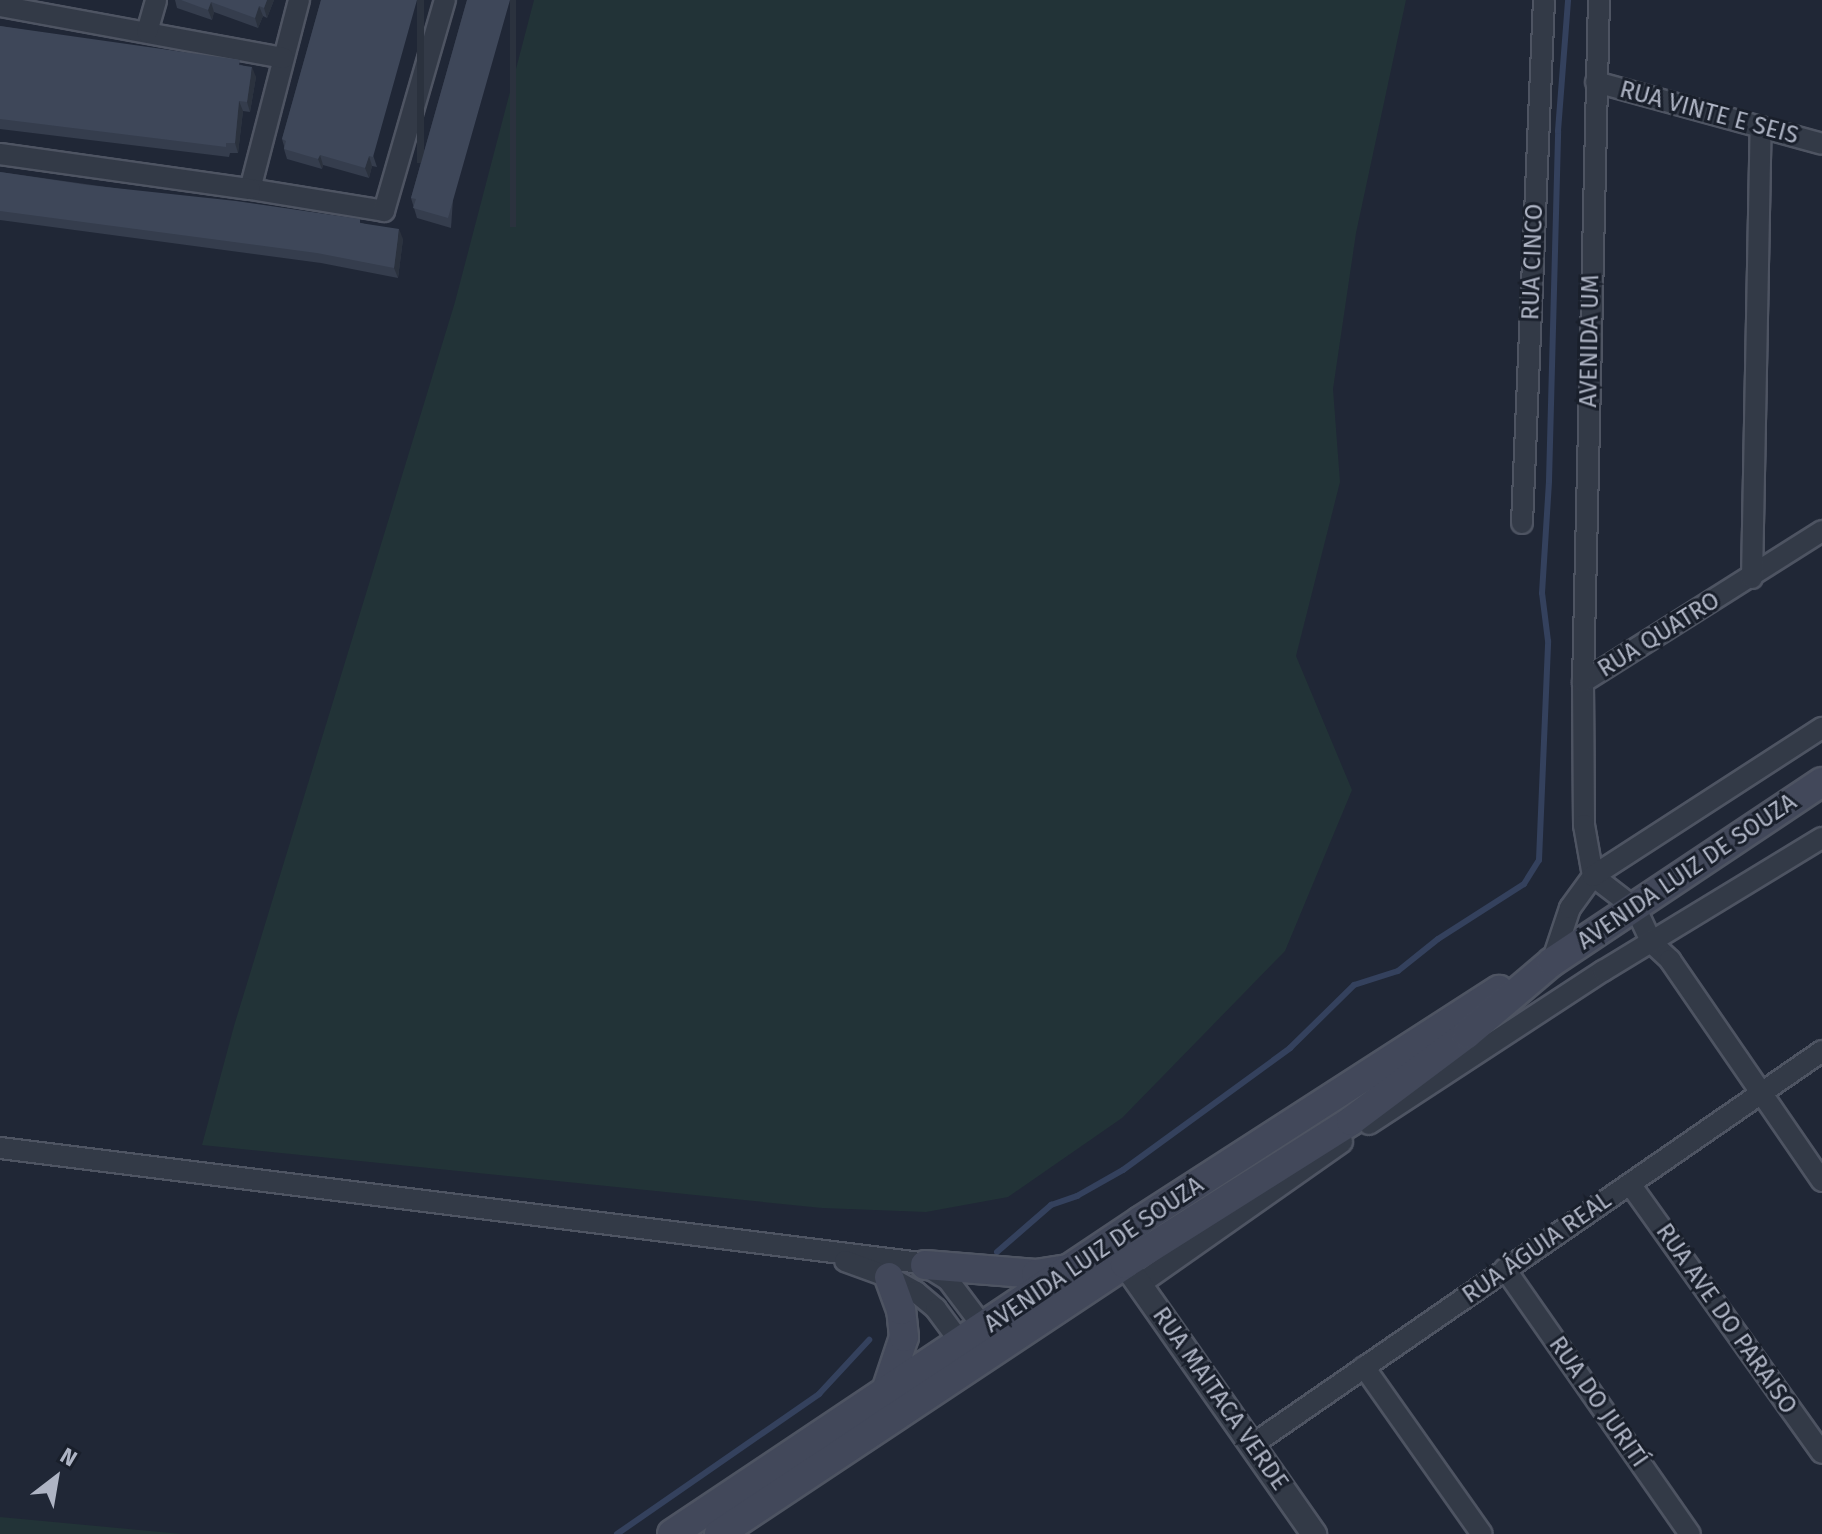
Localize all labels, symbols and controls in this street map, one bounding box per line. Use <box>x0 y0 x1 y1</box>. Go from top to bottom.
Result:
street label: RUA VINTE E SEIS <box>1616 75 1802 151</box>
street label: RUA CINCO <box>1517 203 1549 321</box>
street label: AVENIDA UM <box>1574 274 1606 408</box>
street label: RUA QUATRO <box>1593 586 1725 684</box>
street label: AVENIDA LUIZ DE SOUZA <box>1572 788 1802 956</box>
street label: AVENIDA LUIZ DE SOUZA <box>979 1171 1209 1339</box>
street label: RUA ÁGUIA REAL <box>1457 1186 1617 1310</box>
street label: RUA AVE DO PARAISO <box>1649 1218 1803 1420</box>
street label: RUA MAITACA VERDE <box>1146 1302 1294 1496</box>
street label: RUA DO JURITÍ <box>1542 1331 1654 1473</box>
north arrow <box>16 1438 96 1518</box>
text: N <box>55 1442 82 1472</box>

